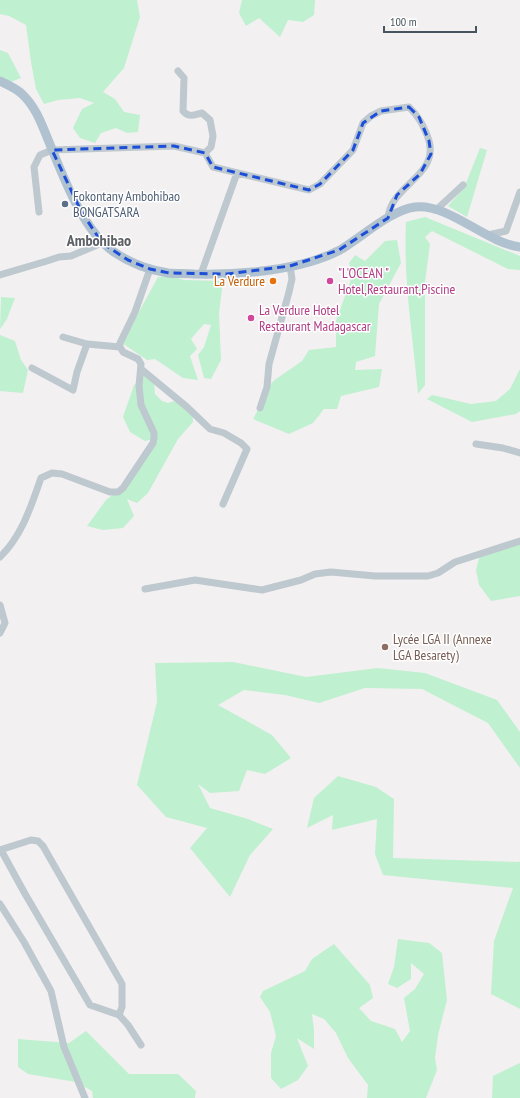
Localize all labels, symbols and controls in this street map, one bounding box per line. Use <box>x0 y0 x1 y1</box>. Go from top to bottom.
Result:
scale bar <box>384 8 476 34</box>
text: 100 m <box>390 14 417 29</box>
place label: Fokontany Ambohibao BONGATSARA <box>73 187 180 221</box>
marker: Fokontany Ambohibao BONGATSARA <box>60 199 70 209</box>
district label: Ambohibao <box>66 230 131 250</box>
place label: "L'OCEAN " Hotel,Restaurant,Piscine <box>338 264 455 298</box>
place label: La Verdure <box>214 272 265 290</box>
marker: La Verdure <box>268 276 278 286</box>
marker: "L'OCEAN " Hotel,Restaurant,Piscine <box>325 276 335 286</box>
place label: La Verdure Hotel Restaurant Madagascar <box>259 301 371 335</box>
marker: La Verdure Hotel Restaurant Madagascar <box>246 313 256 323</box>
place label: Lycée LGA II (Annexe LGA Besarety) <box>393 630 492 664</box>
marker: Lycée LGA II (Annexe LGA Besarety) <box>380 642 390 652</box>

